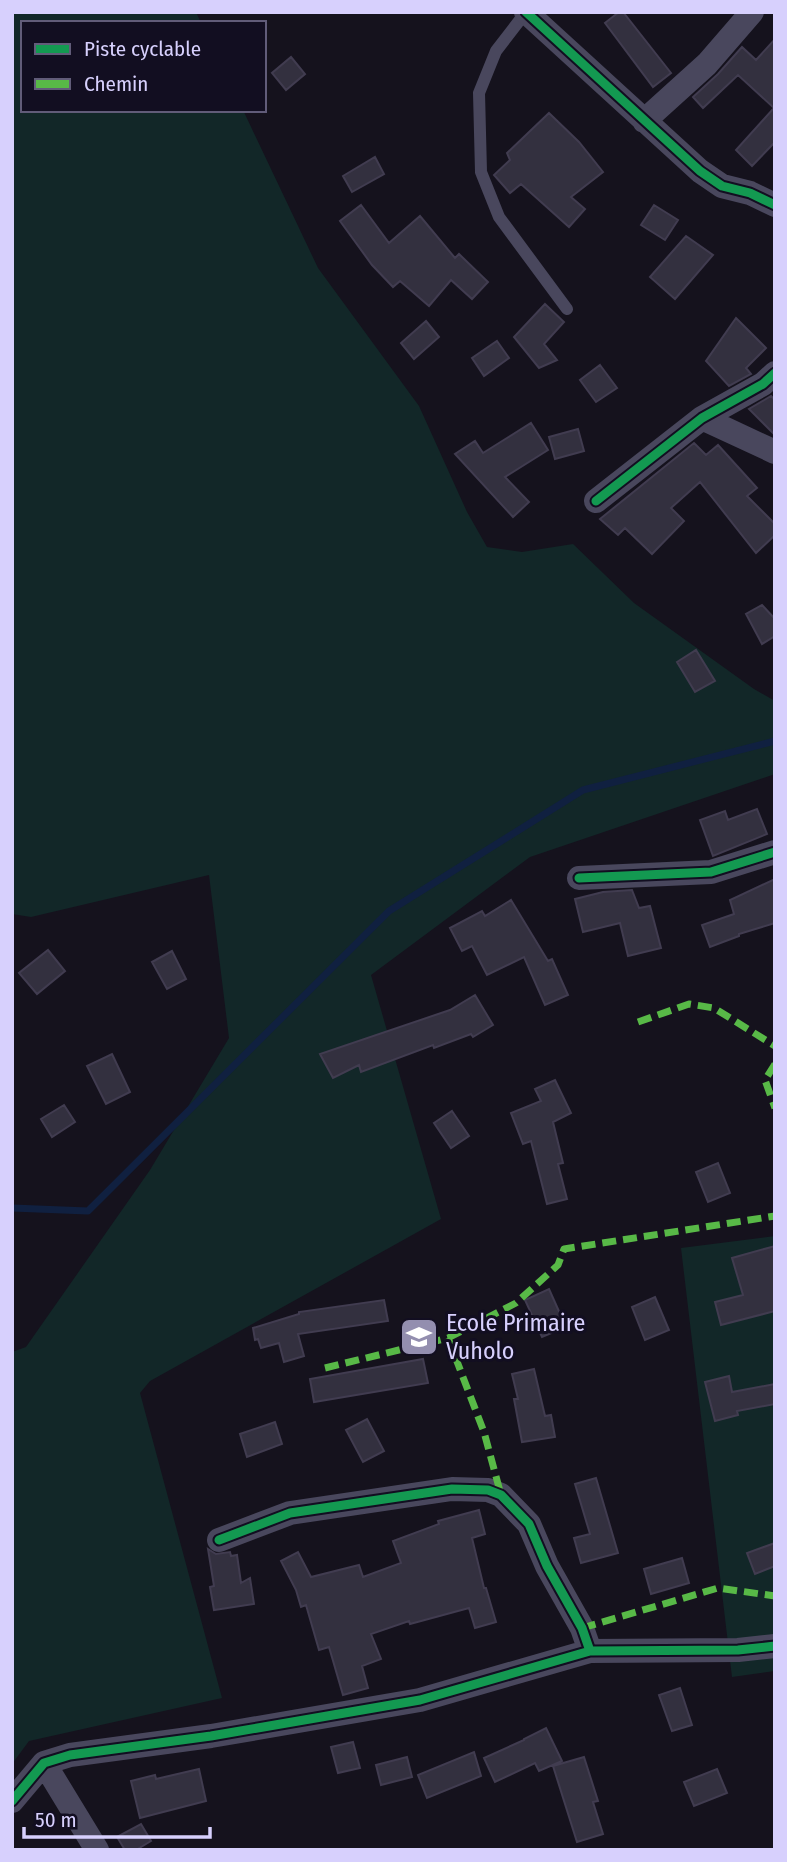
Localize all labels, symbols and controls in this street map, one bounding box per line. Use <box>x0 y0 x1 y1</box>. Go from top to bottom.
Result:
legend <box>21 21 266 112</box>
text: Piste cyclable <box>84 36 201 62</box>
text: Chemin <box>84 71 148 97</box>
place label: Ecole Primaire Vuholo <box>446 1309 585 1365</box>
school or university icon: Ecole Primaire Vuholo <box>398 1316 440 1358</box>
scale bar <box>24 1796 210 1840</box>
text: 50 m <box>35 1807 77 1833</box>

